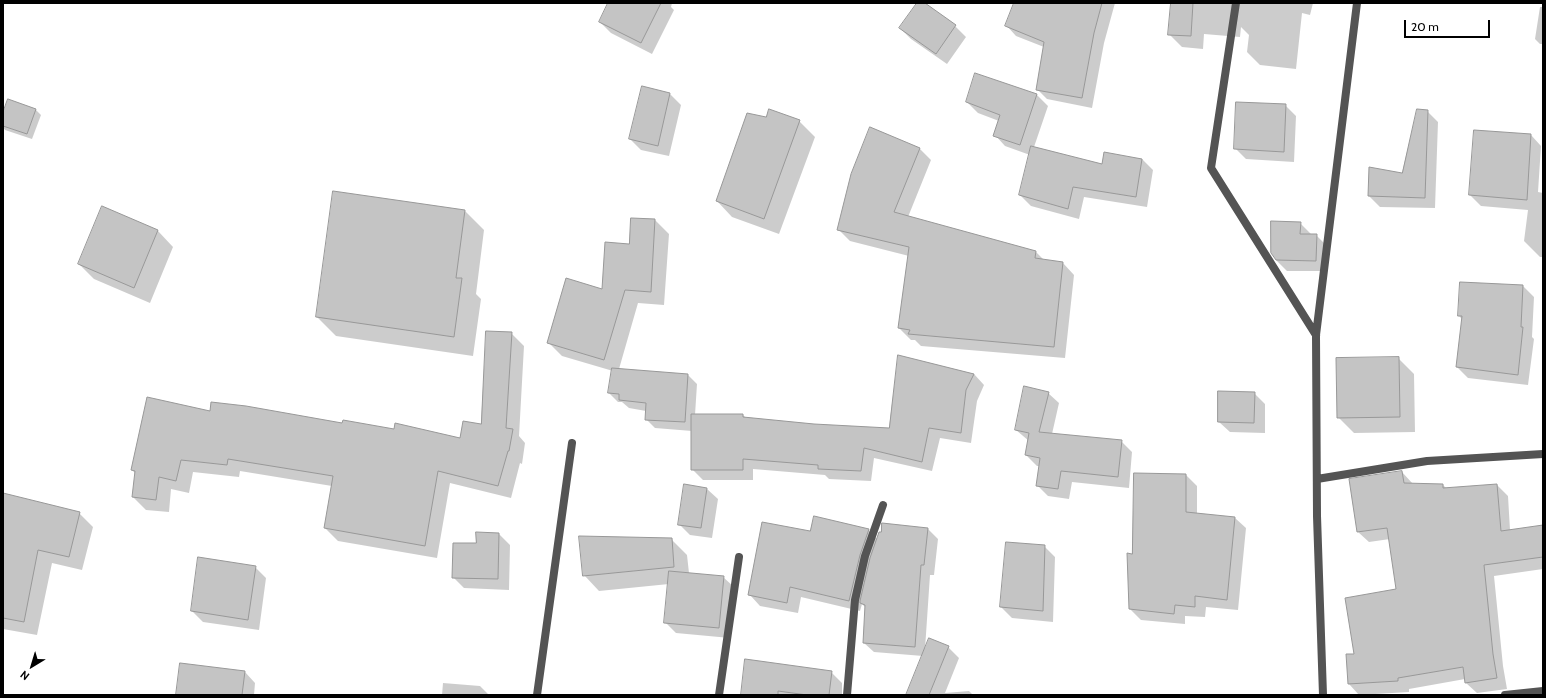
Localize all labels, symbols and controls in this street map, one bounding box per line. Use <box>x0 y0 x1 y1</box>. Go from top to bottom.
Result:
scale bar <box>1406 12 1492 38</box>
text: 20 m <box>1411 19 1439 34</box>
north arrow <box>12 646 52 686</box>
text: N <box>17 668 32 683</box>

